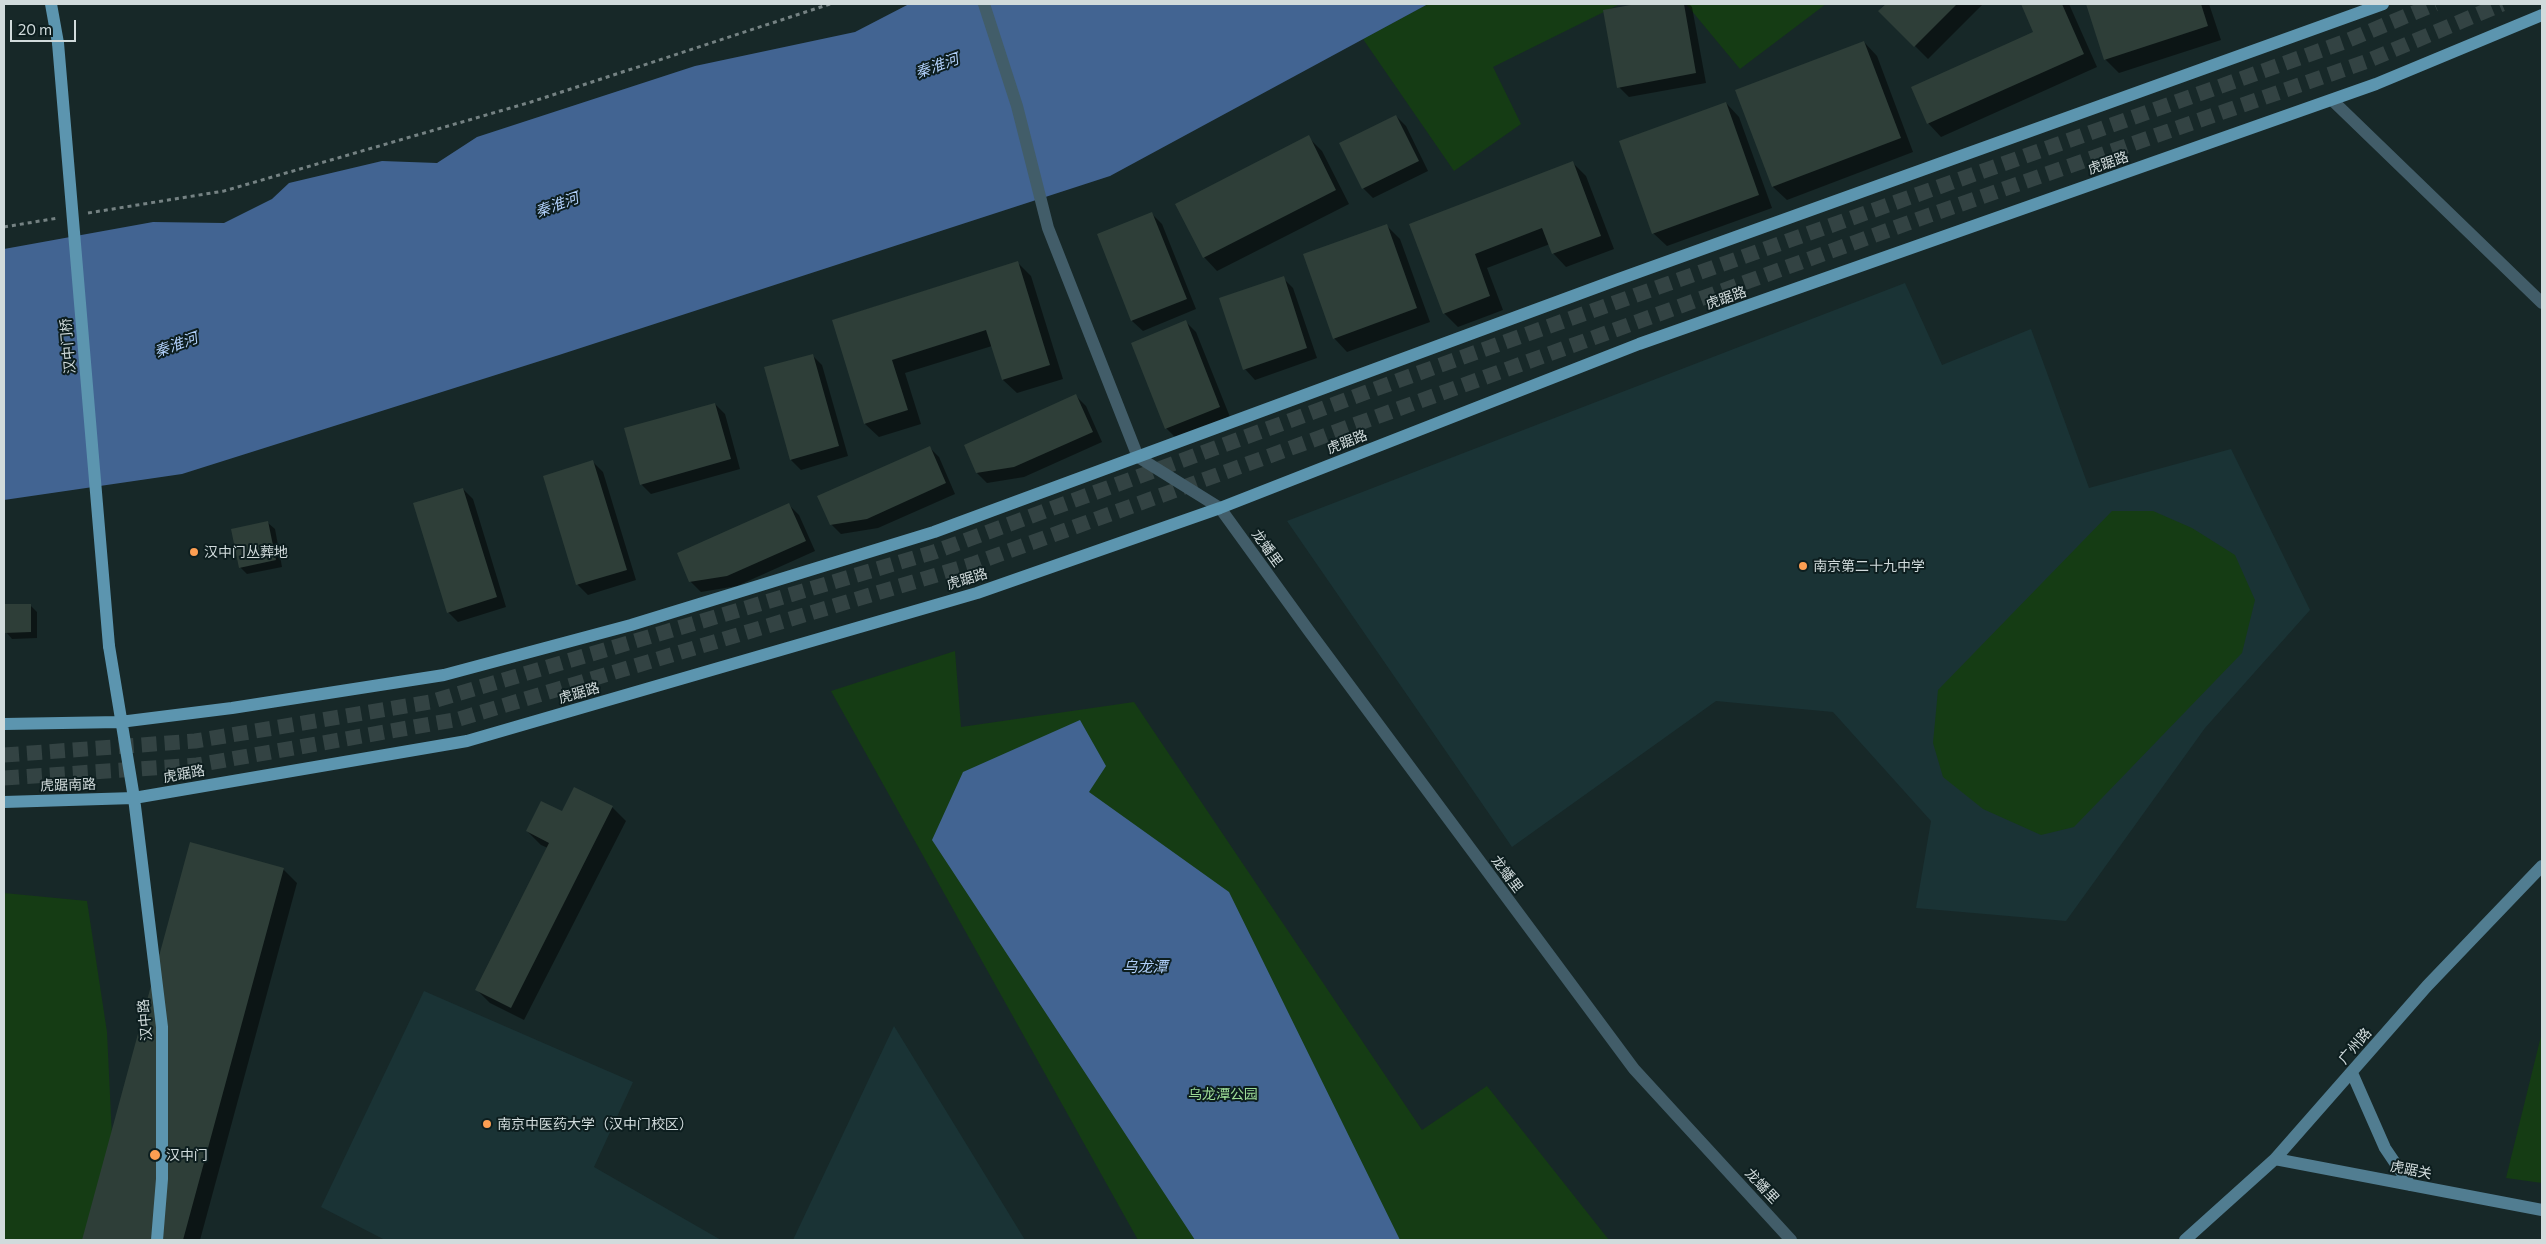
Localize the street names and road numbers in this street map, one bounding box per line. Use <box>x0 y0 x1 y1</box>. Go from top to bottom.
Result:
street label: 虎踞路 <box>2085 148 2131 178</box>
street label: 虎踞路 <box>1703 283 1749 313</box>
street label: 汉中门桥 <box>57 317 79 375</box>
street label: 虎踞路 <box>1324 427 1370 457</box>
street label: 龙蟠里 <box>1248 526 1286 570</box>
street label: 虎踞路 <box>944 565 990 593</box>
street label: 虎踞路 <box>556 679 602 707</box>
street label: 虎踞路 <box>162 762 206 786</box>
street label: 虎踞南路 <box>40 776 96 794</box>
street label: 龙蟠里 <box>1488 852 1526 896</box>
street label: 汉中路 <box>135 998 155 1042</box>
street label: 广州路 <box>2335 1025 2375 1067</box>
street label: 虎踞关 <box>2389 1158 2433 1182</box>
street label: 龙蟠里 <box>1742 1165 1782 1207</box>

